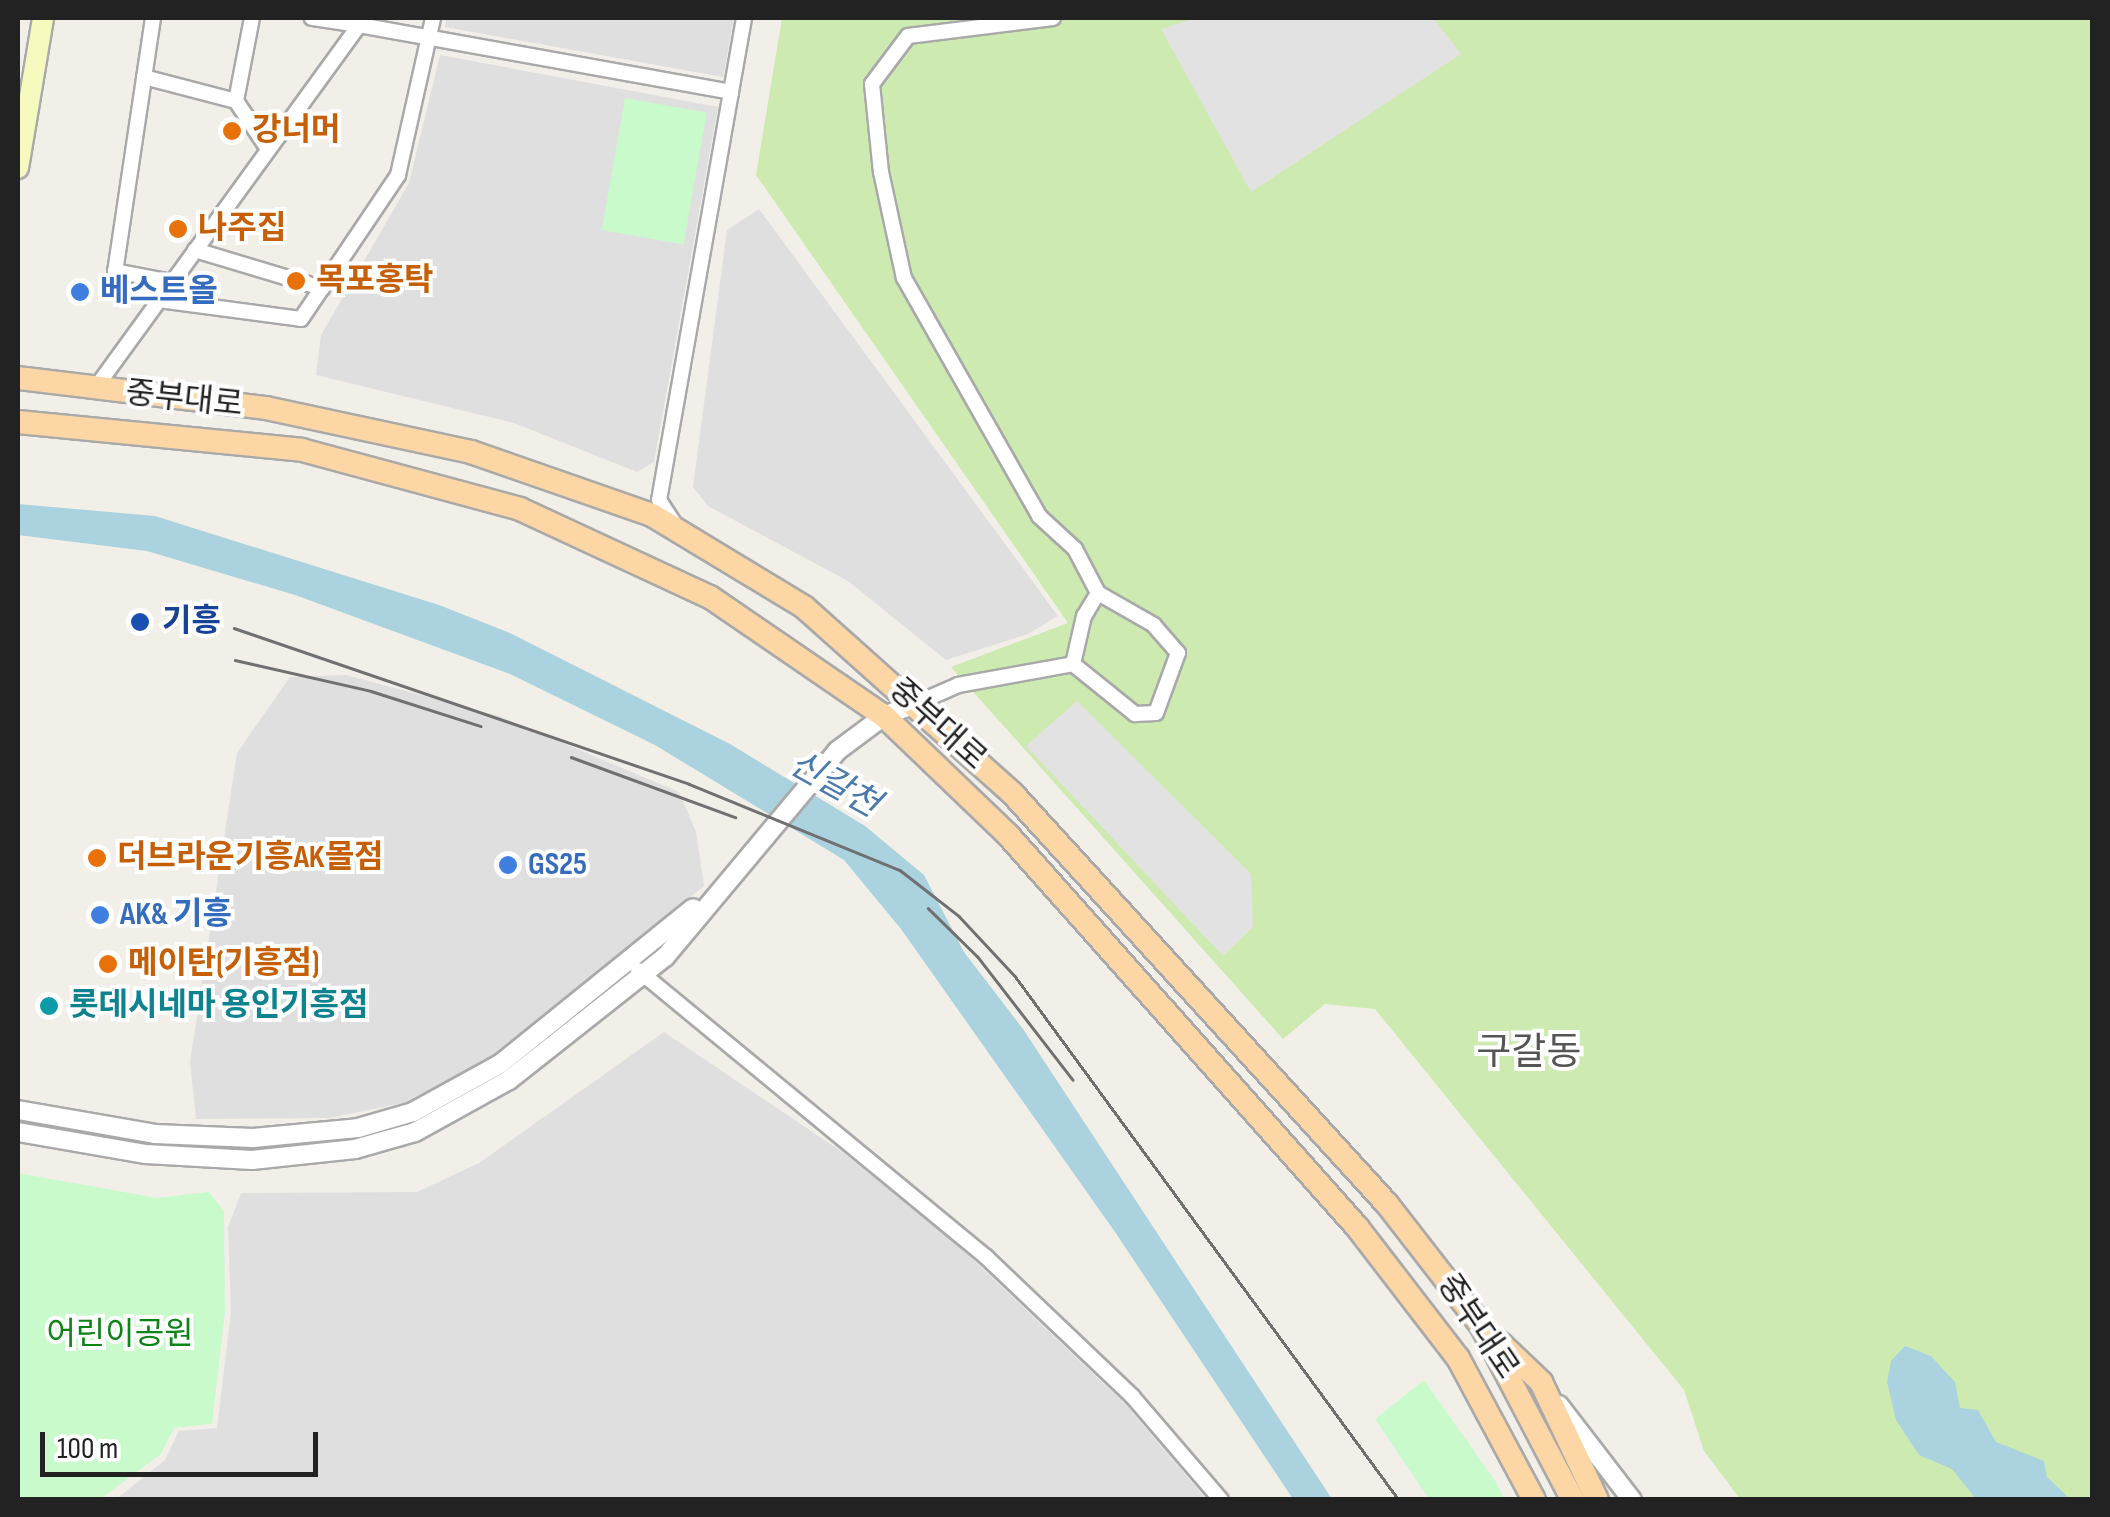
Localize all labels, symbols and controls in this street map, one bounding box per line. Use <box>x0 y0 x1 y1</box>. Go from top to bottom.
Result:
place label: 강너머 <box>252 112 340 150</box>
marker: 강너머 <box>221 120 243 142</box>
place label: 나주집 <box>198 210 286 248</box>
marker: 나주집 <box>167 218 189 240</box>
place label: 목포홍탁 <box>316 262 434 300</box>
marker: 목포홍탁 <box>285 270 307 292</box>
place label: 베스트올 <box>100 273 218 311</box>
marker: 베스트올 <box>69 281 91 303</box>
street label: 중부대로 <box>123 375 245 425</box>
place label: 기흥 <box>162 603 221 641</box>
marker: 기흥 <box>127 609 153 635</box>
street label: 중부대로 <box>880 671 994 779</box>
water label: 신갈천 <box>782 743 886 827</box>
place label: 더브라운기흥AK몰점 <box>117 839 384 877</box>
place label: GS25 <box>528 846 587 884</box>
marker: 더브라운기흥AK몰점 <box>86 847 108 869</box>
marker: GS25 <box>497 854 519 876</box>
place label: AK& 기흥 <box>120 896 232 934</box>
marker: AK& 기흥 <box>89 904 111 926</box>
place label: 메이탄(기흥점) <box>128 945 319 983</box>
marker: 메이탄(기흥점) <box>97 953 119 975</box>
place label: 롯데시네마 용인기흥점 <box>69 987 368 1025</box>
marker: 롯데시네마 용인기흥점 <box>38 995 60 1017</box>
district label: 구갈동 <box>1477 1030 1581 1076</box>
street label: 중부대로 <box>1428 1267 1526 1387</box>
park label: 어린이공원 <box>46 1316 194 1354</box>
scale bar <box>45 1412 322 1474</box>
text: 100 m <box>57 1431 118 1467</box>

